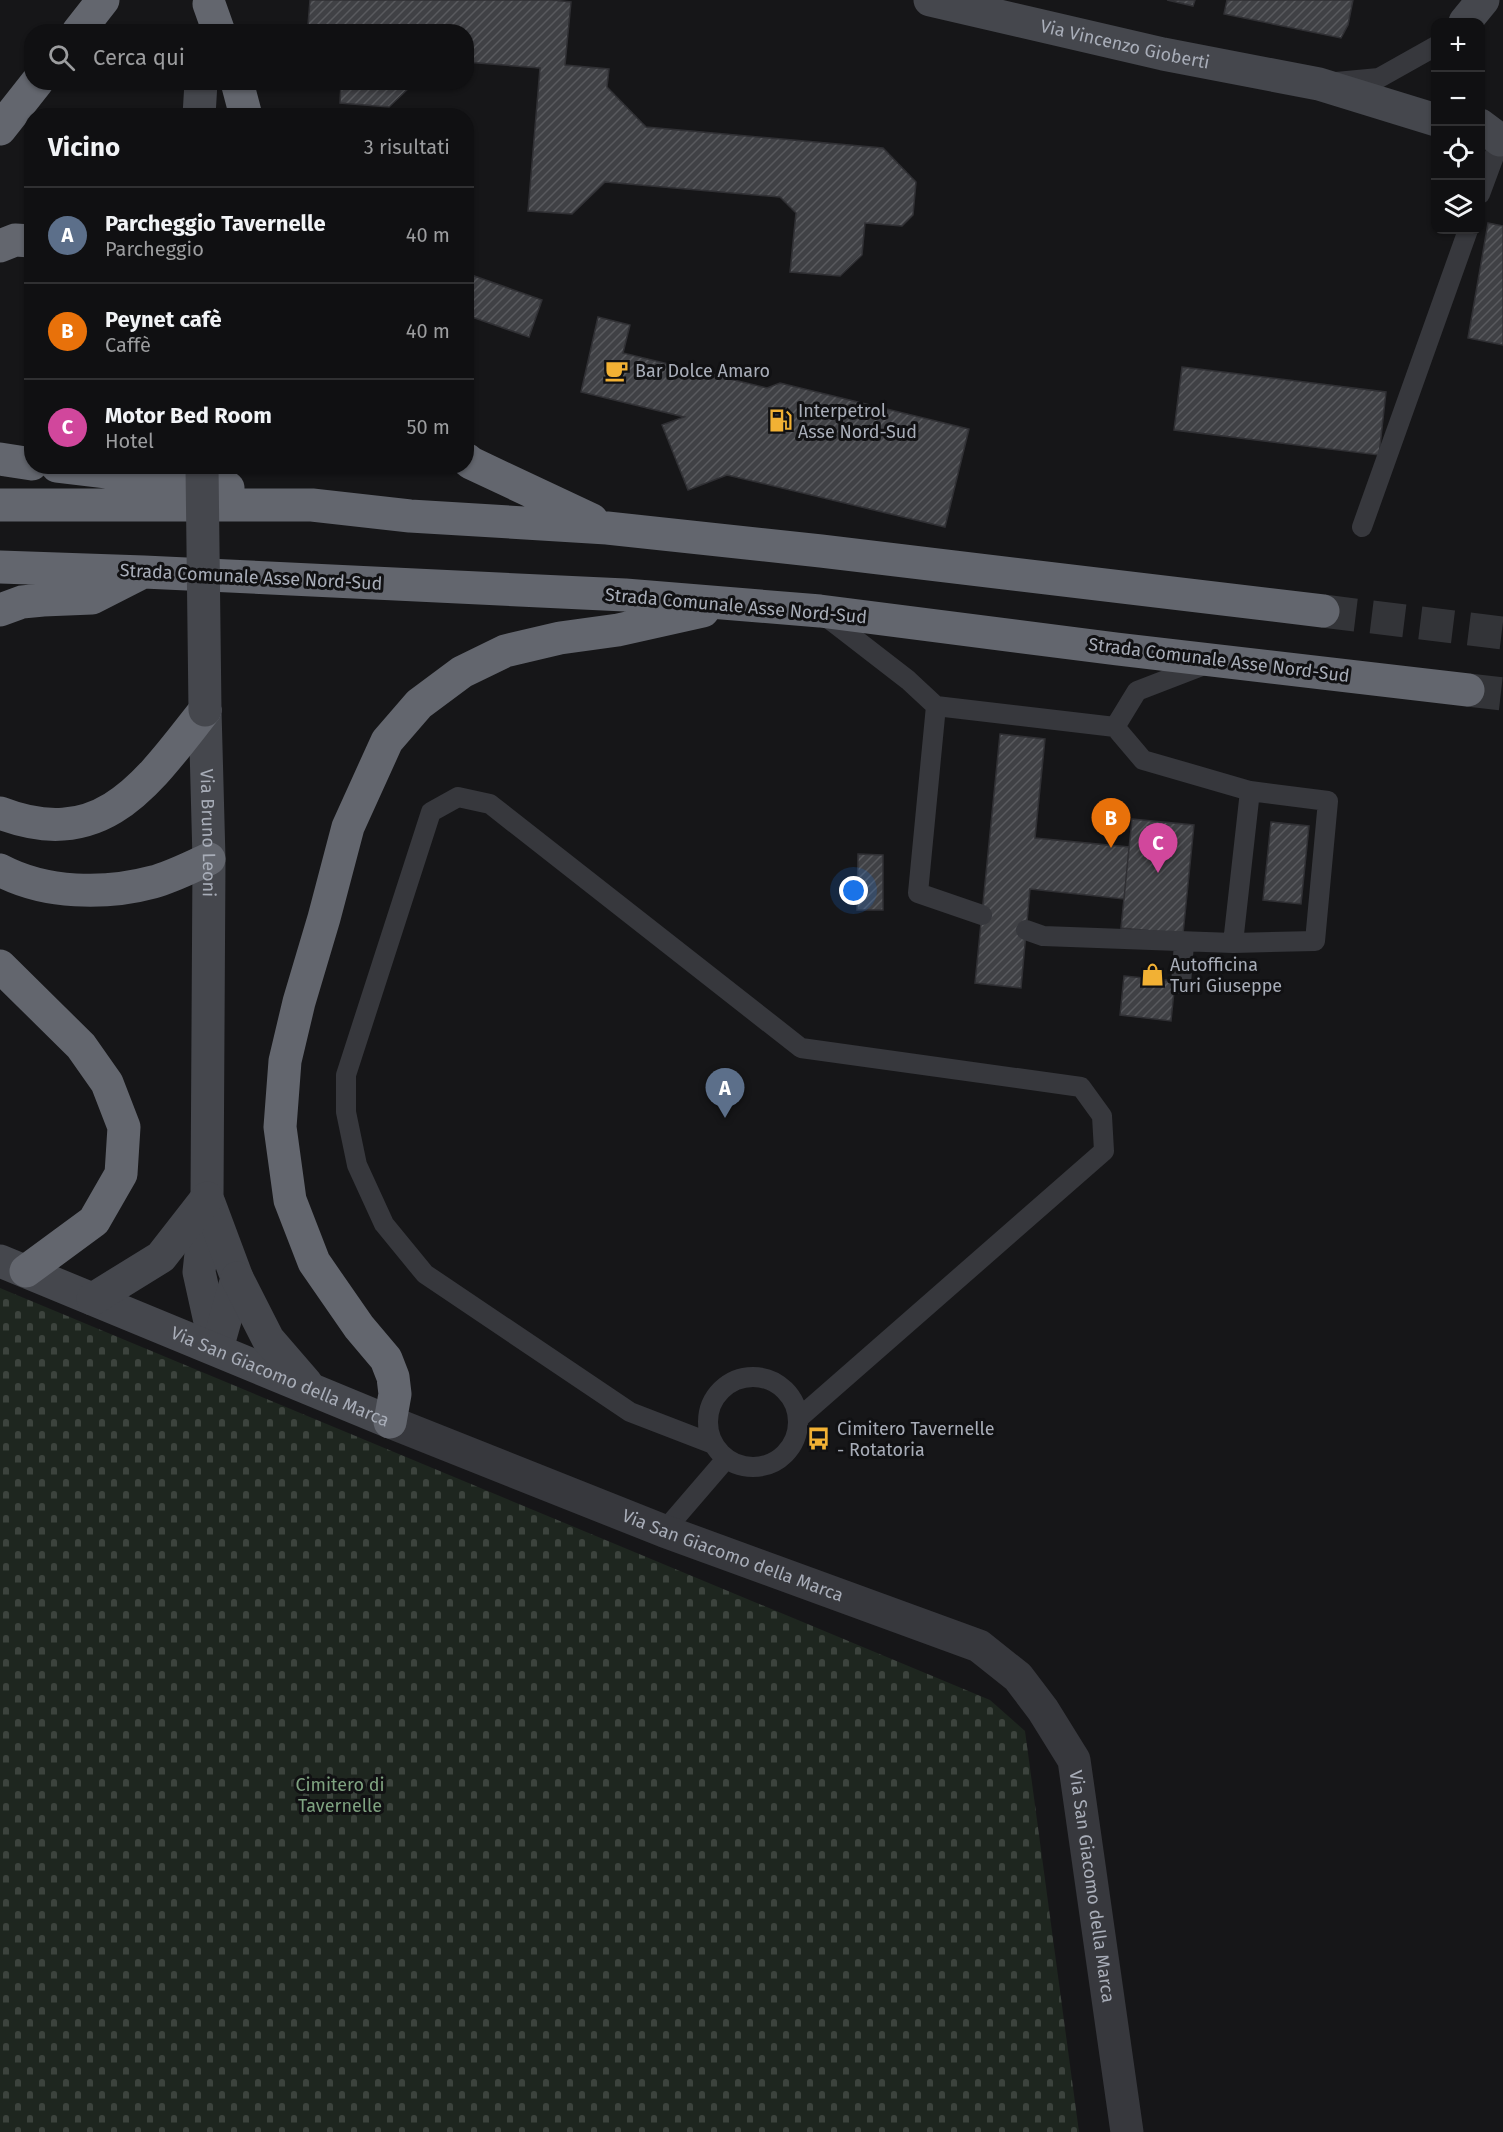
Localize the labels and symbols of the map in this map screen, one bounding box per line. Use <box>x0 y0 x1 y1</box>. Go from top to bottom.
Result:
street label: Via Vincenzo Gioberti <box>1038 15 1212 74</box>
cafe icon: Bar Dolce Amaro <box>604 358 630 384</box>
place label: Bar Dolce Amaro <box>635 360 770 382</box>
place label: Interpetrol Asse Nord-Sud <box>798 400 917 443</box>
fuel station icon: Interpetrol Asse Nord-Sud <box>767 408 793 434</box>
street label: Strada Comunale Asse Nord-Sud <box>119 559 383 595</box>
street label: Strada Comunale Asse Nord-Sud <box>604 584 868 628</box>
street label: Strada Comunale Asse Nord-Sud <box>1087 633 1351 687</box>
street label: Via Bruno Leoni <box>196 768 220 897</box>
pin: B <box>1092 798 1130 848</box>
pin: C <box>1138 824 1178 873</box>
your location <box>839 876 868 905</box>
place label: Autofficina Turi Giuseppe <box>1170 954 1282 997</box>
shop icon: Autofficina Turi Giuseppe <box>1139 962 1165 988</box>
pin: A <box>706 1068 744 1118</box>
street label: Via San Giacomo della Marca <box>168 1322 393 1432</box>
place label: Cimitero Tavernelle - Rotatoria <box>837 1418 994 1461</box>
bus stop icon: Cimitero Tavernelle - Rotatoria <box>806 1426 832 1452</box>
street label: Via San Giacomo della Marca <box>619 1504 847 1607</box>
street label: Via San Giacomo della Marca <box>1065 1769 1119 2004</box>
park label: Cimitero di Tavernelle <box>295 1774 385 1817</box>

